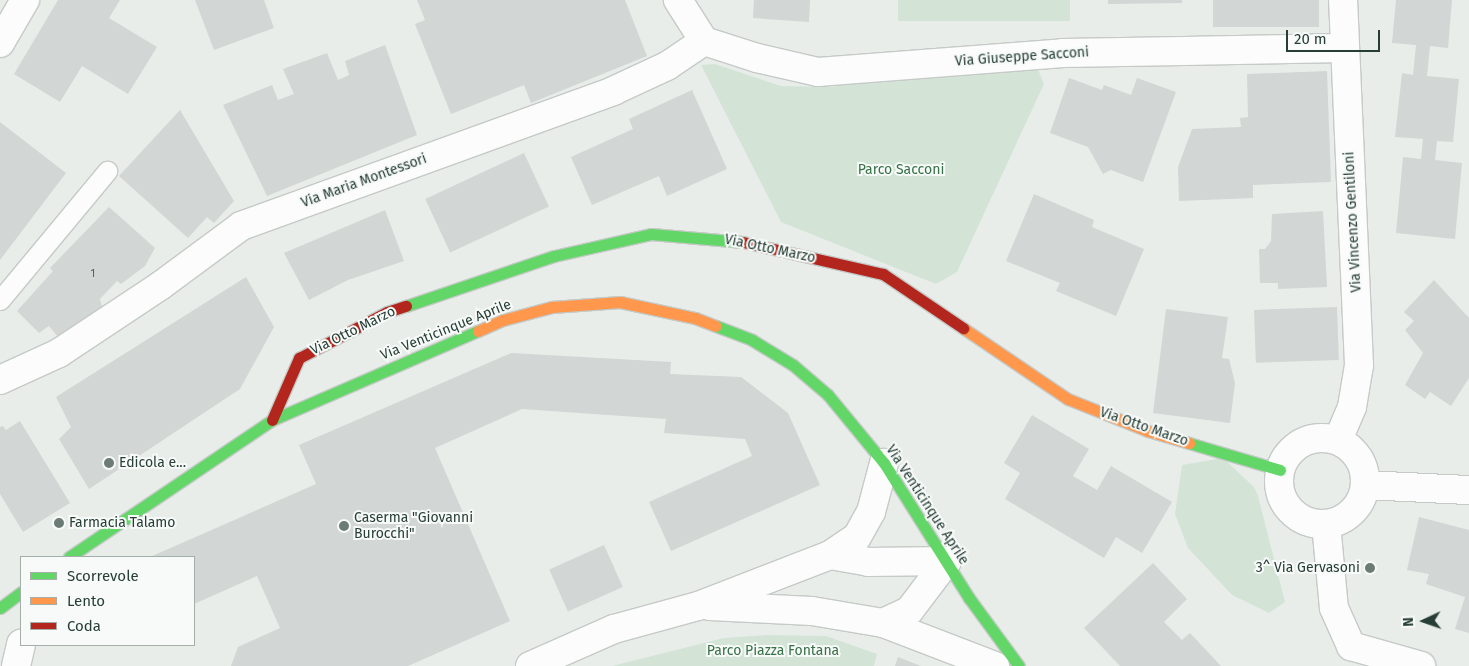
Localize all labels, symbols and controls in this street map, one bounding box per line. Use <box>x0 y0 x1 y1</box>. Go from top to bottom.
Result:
scale bar <box>1289 20 1383 52</box>
text: 20 m <box>1294 30 1327 48</box>
street label: Via Giuseppe Sacconi <box>954 44 1090 70</box>
street label: Via Maria Montessori <box>299 150 429 212</box>
street label: Via Vincenzo Gentiloni <box>1341 151 1365 293</box>
park label: Parco Sacconi <box>858 162 944 178</box>
street label: Via Otto Marzo <box>723 231 817 267</box>
house number: 1 <box>91 267 95 281</box>
street label: Via Venticinque Aprile <box>378 296 514 364</box>
street label: Via Otto Marzo <box>308 303 398 359</box>
street label: Via Otto Marzo <box>1098 404 1190 450</box>
street label: Via Venticinque Aprile <box>882 442 972 568</box>
place label: Edicola e... <box>119 455 186 471</box>
marker: Edicola e... <box>103 457 115 469</box>
place label: Caserma "Giovanni Burocchi" <box>354 510 473 542</box>
place label: Farmacia Talamo <box>69 515 175 531</box>
marker: Farmacia Talamo <box>53 517 65 529</box>
marker: Caserma "Giovanni Burocchi" <box>338 520 350 532</box>
legend <box>20 556 195 646</box>
place label: 3^ Via Gervasoni <box>1256 560 1360 576</box>
marker: 3^ Via Gervasoni <box>1364 562 1376 574</box>
text: Scorrevole <box>67 567 139 585</box>
text: Lento <box>67 592 105 610</box>
north arrow <box>1399 596 1449 646</box>
text: Coda <box>67 617 101 635</box>
text: N <box>1400 617 1417 627</box>
park label: Parco Piazza Fontana <box>707 643 839 659</box>

